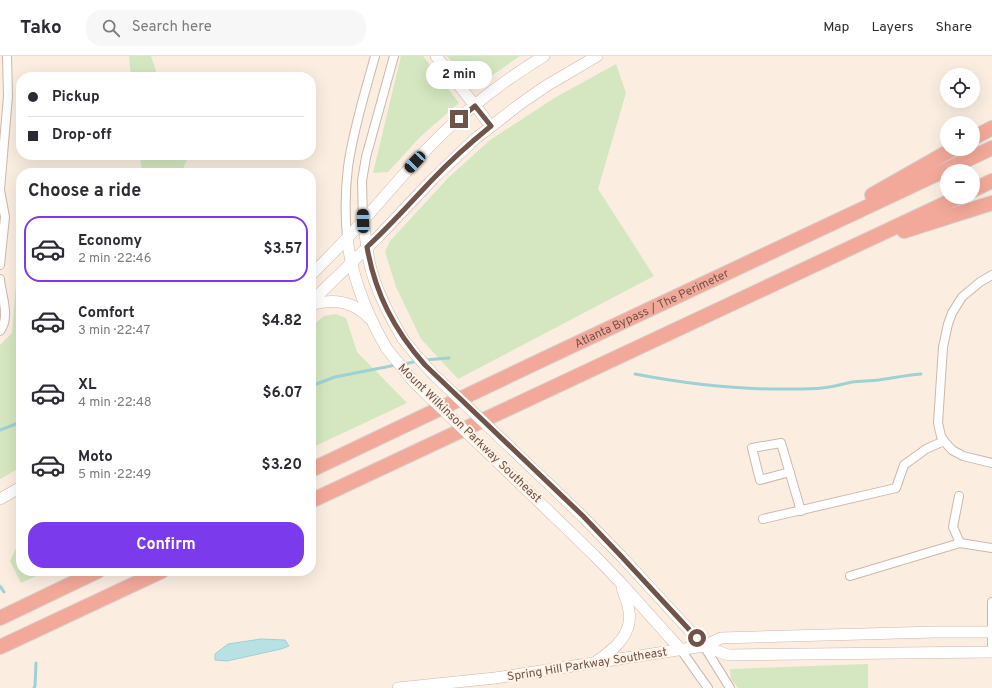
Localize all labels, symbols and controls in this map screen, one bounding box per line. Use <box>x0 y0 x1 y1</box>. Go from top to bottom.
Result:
search box <box>86 10 366 46</box>
text: Tako <box>20 16 62 40</box>
icon: search <box>100 17 122 39</box>
text: Search here <box>132 18 212 37</box>
text: Map <box>823 19 849 36</box>
text: Layers <box>871 19 913 36</box>
text: Share <box>935 19 972 36</box>
callout: 2 min <box>426 61 492 89</box>
text: 2 min <box>442 67 476 83</box>
map controls <box>940 68 980 204</box>
button: locate <box>940 68 980 108</box>
text: Pickup <box>52 88 100 107</box>
route end <box>450 110 468 128</box>
button: + <box>940 116 980 156</box>
text: Drop-off <box>52 126 112 145</box>
car <box>402 149 428 175</box>
button: − <box>940 164 980 204</box>
text: Choose a ride <box>28 180 141 203</box>
car <box>357 209 369 233</box>
icon: car <box>30 231 66 267</box>
text: Economy <box>78 232 142 251</box>
text: $3.57 <box>263 240 302 259</box>
text: 2 min · 22:46 <box>78 251 151 267</box>
street label: Atlanta Bypass / The Perimeter <box>572 266 732 352</box>
icon: car <box>30 303 66 339</box>
text: Comfort <box>78 304 135 323</box>
text: $4.82 <box>261 312 302 331</box>
text: 3 min · 22:47 <box>78 323 150 339</box>
street label: Mount Wilkinson Parkway Southeast <box>394 361 545 507</box>
icon: car <box>30 375 66 411</box>
text: XL <box>78 376 96 395</box>
text: $6.07 <box>262 384 302 403</box>
text: 4 min · 22:48 <box>78 395 152 411</box>
icon: car <box>30 447 66 483</box>
text: Moto <box>78 448 113 467</box>
text: $3.20 <box>262 456 302 475</box>
text: 5 min · 22:49 <box>78 467 151 483</box>
button: Confirm <box>28 522 304 568</box>
route start <box>688 629 706 647</box>
street label: Spring Hill Parkway Southeast <box>506 644 668 686</box>

